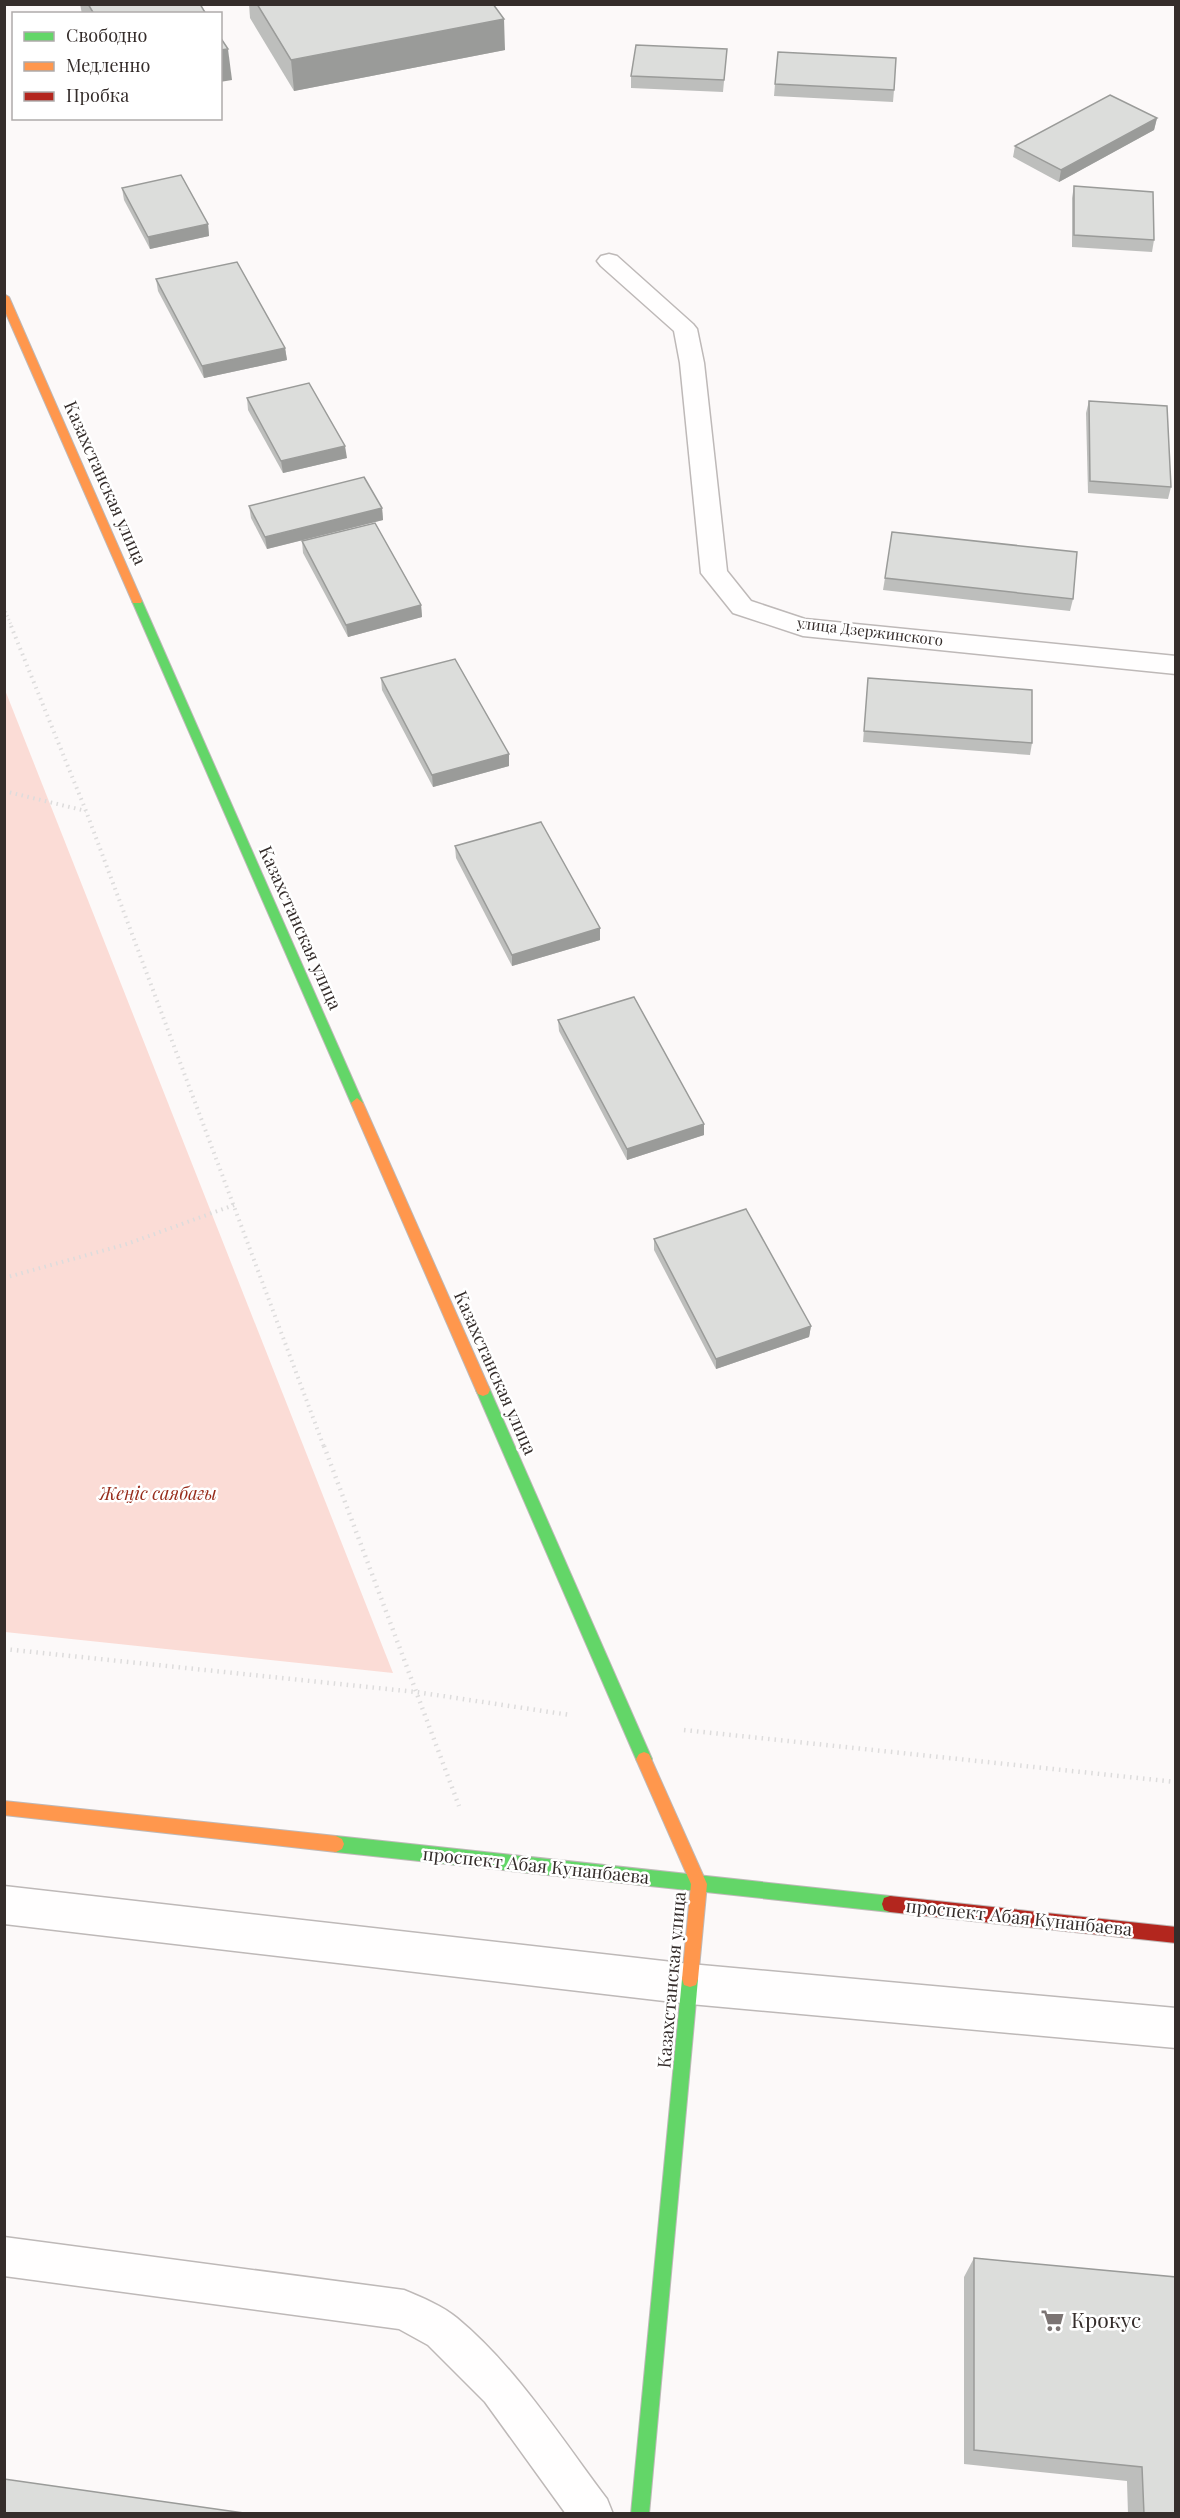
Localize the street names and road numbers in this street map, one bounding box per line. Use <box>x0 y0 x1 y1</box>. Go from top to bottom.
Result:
street label: Казахстанская улица <box>59 397 153 568</box>
street label: улица Дзержинского <box>795 612 944 650</box>
street label: Казахстанская улица <box>254 842 348 1013</box>
street label: Казахстанская улица <box>449 1287 543 1458</box>
street label: проспект Абая Кунанбаева <box>422 1841 651 1889</box>
street label: Казахстанская улица <box>651 1891 691 2069</box>
street label: проспект Абая Кунанбаева <box>905 1893 1134 1941</box>

